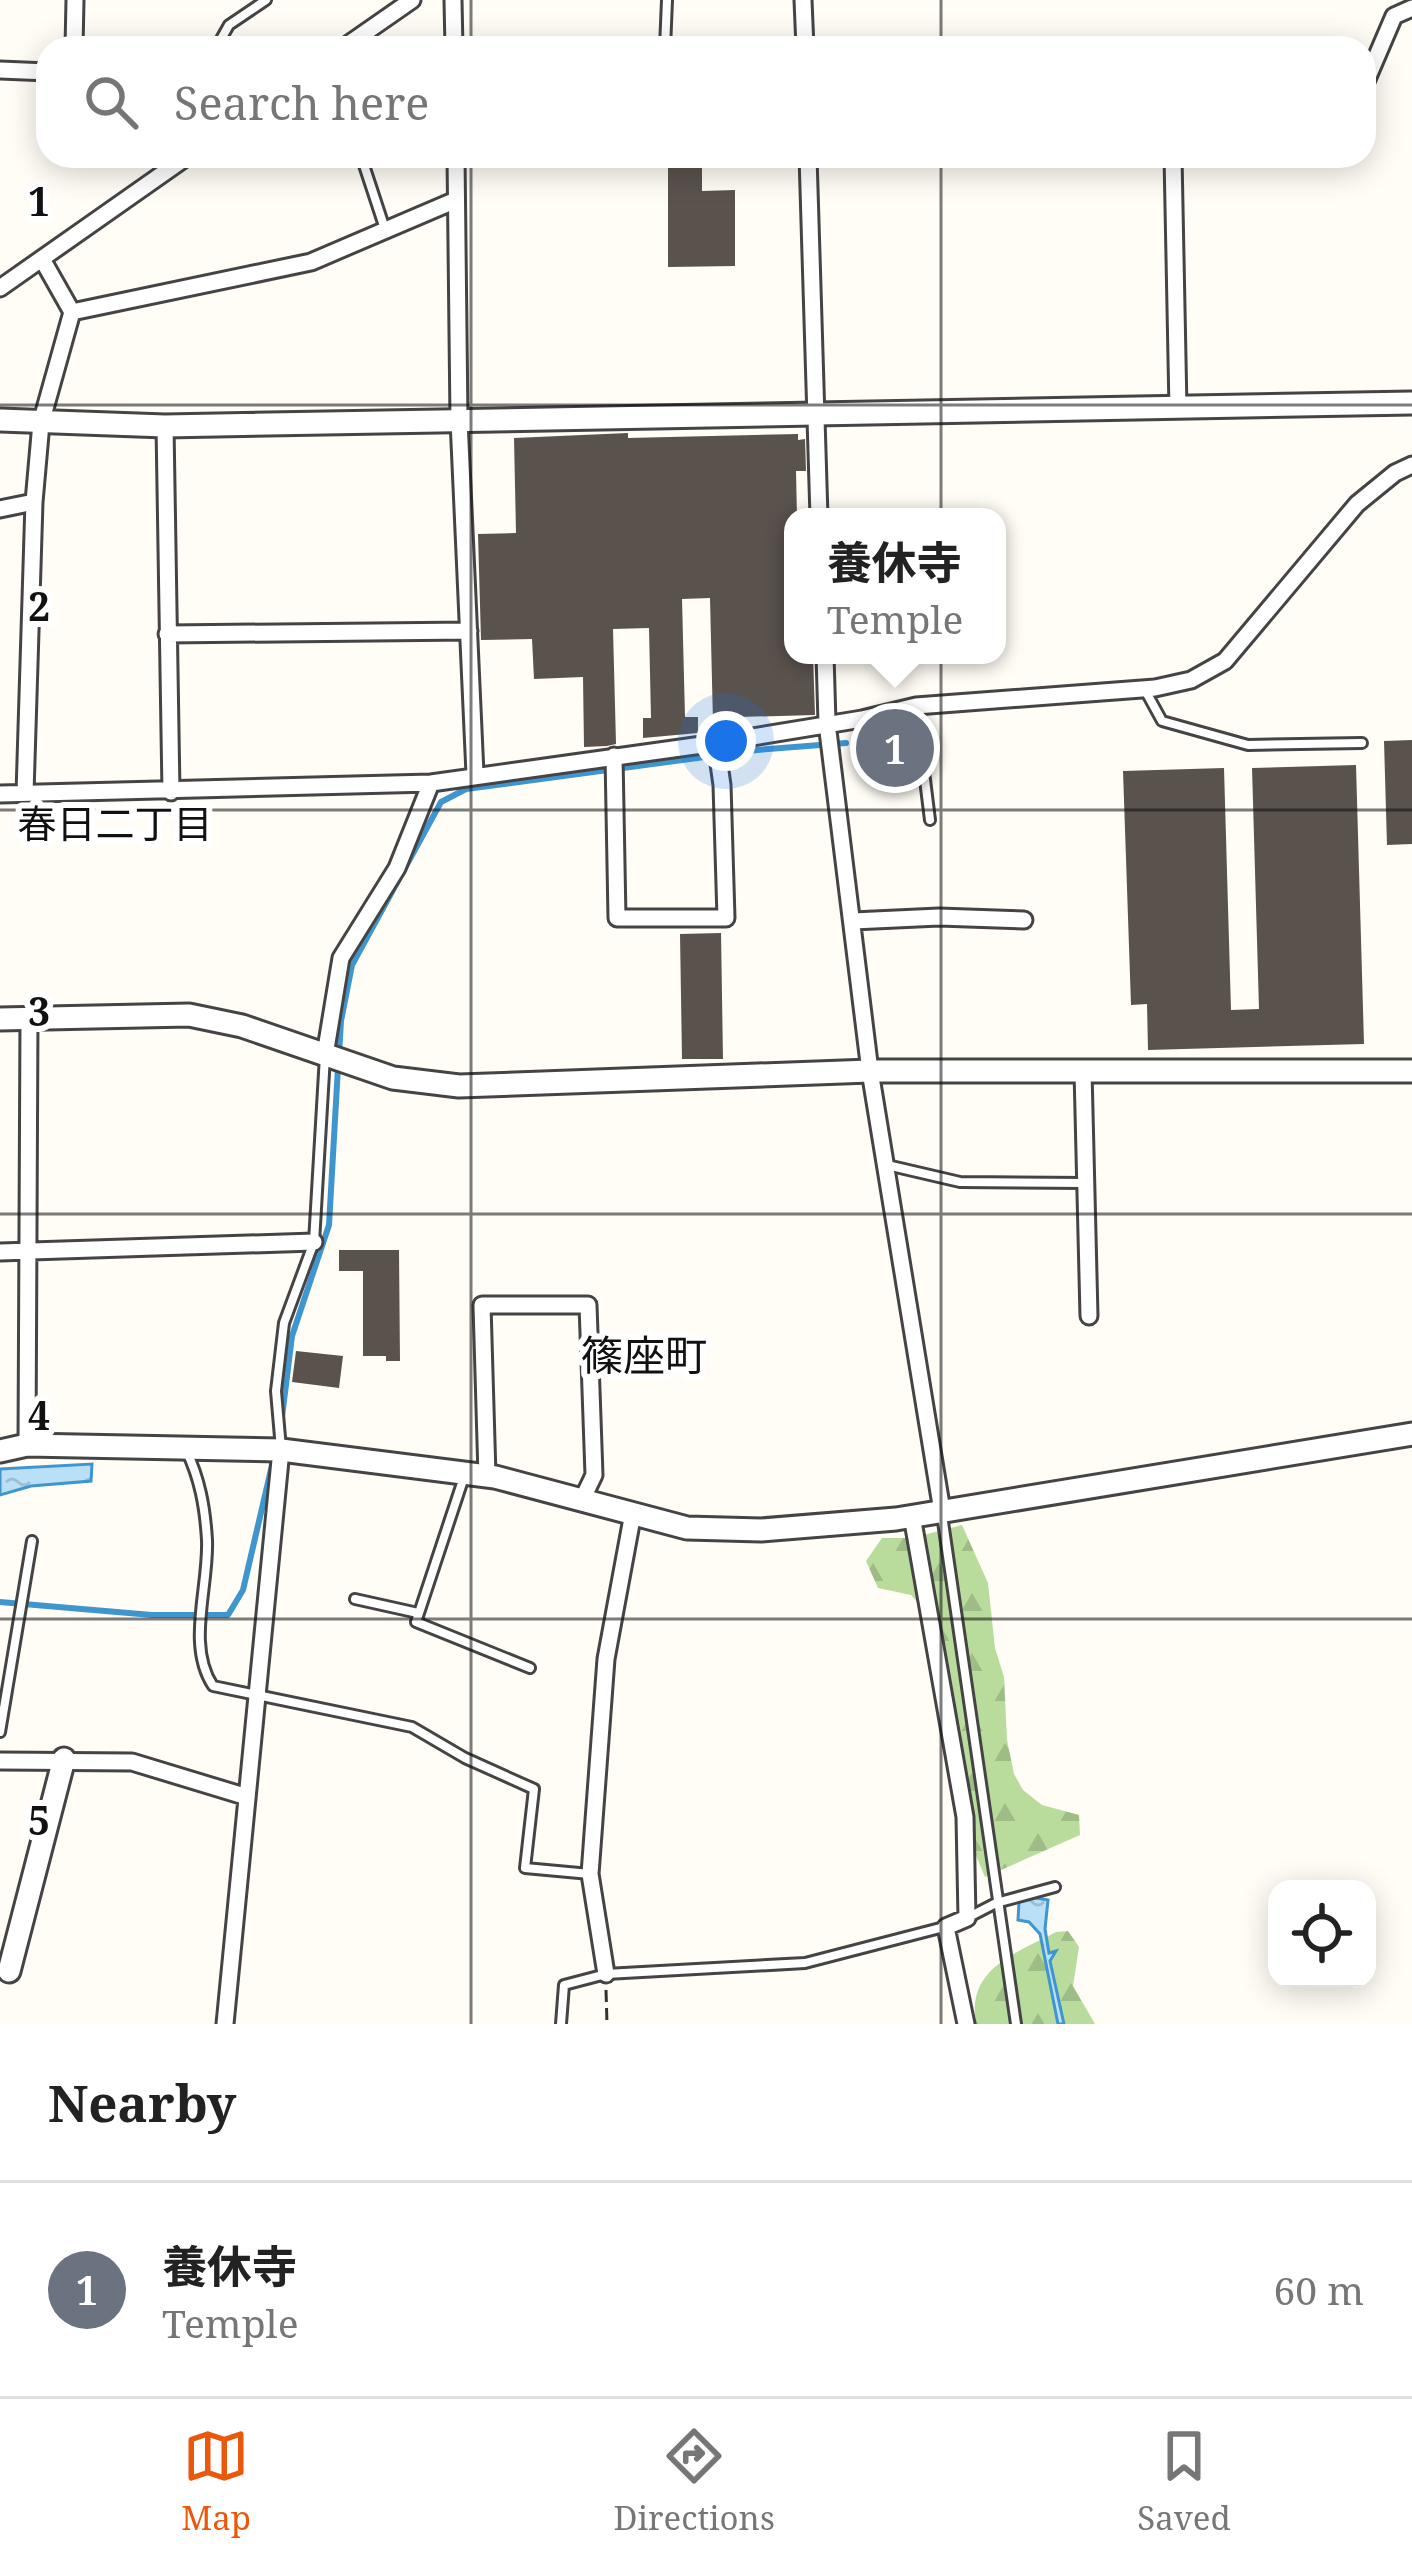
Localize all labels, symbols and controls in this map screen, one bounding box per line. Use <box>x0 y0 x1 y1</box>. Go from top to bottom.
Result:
search box <box>36 36 1376 168</box>
icon: search <box>78 69 144 135</box>
text: Search here <box>174 72 429 133</box>
text: 1 <box>28 174 50 227</box>
popup <box>784 508 1006 664</box>
text: 養休寺 <box>827 531 962 592</box>
text: 2 <box>28 579 50 632</box>
text: Temple <box>827 592 963 645</box>
pin: 1 <box>856 703 934 793</box>
your location <box>696 711 756 771</box>
district label: 春日二丁目 <box>17 796 213 849</box>
text: 3 <box>28 984 50 1037</box>
district label: 篠座町 <box>581 1326 707 1383</box>
text: 4 <box>28 1388 50 1441</box>
text: 5 <box>28 1793 50 1846</box>
map controls <box>1268 1880 1376 1988</box>
button: locate <box>1268 1880 1376 1988</box>
text: Nearby <box>48 2067 236 2137</box>
text: 養休寺 <box>162 2235 297 2296</box>
text: 1 <box>76 2263 98 2316</box>
text: 60 m <box>1273 2263 1364 2316</box>
text: Temple <box>162 2296 299 2349</box>
tab: Map <box>181 2423 251 2540</box>
tab: Directions <box>613 2423 775 2540</box>
tab: Saved <box>1137 2423 1231 2540</box>

